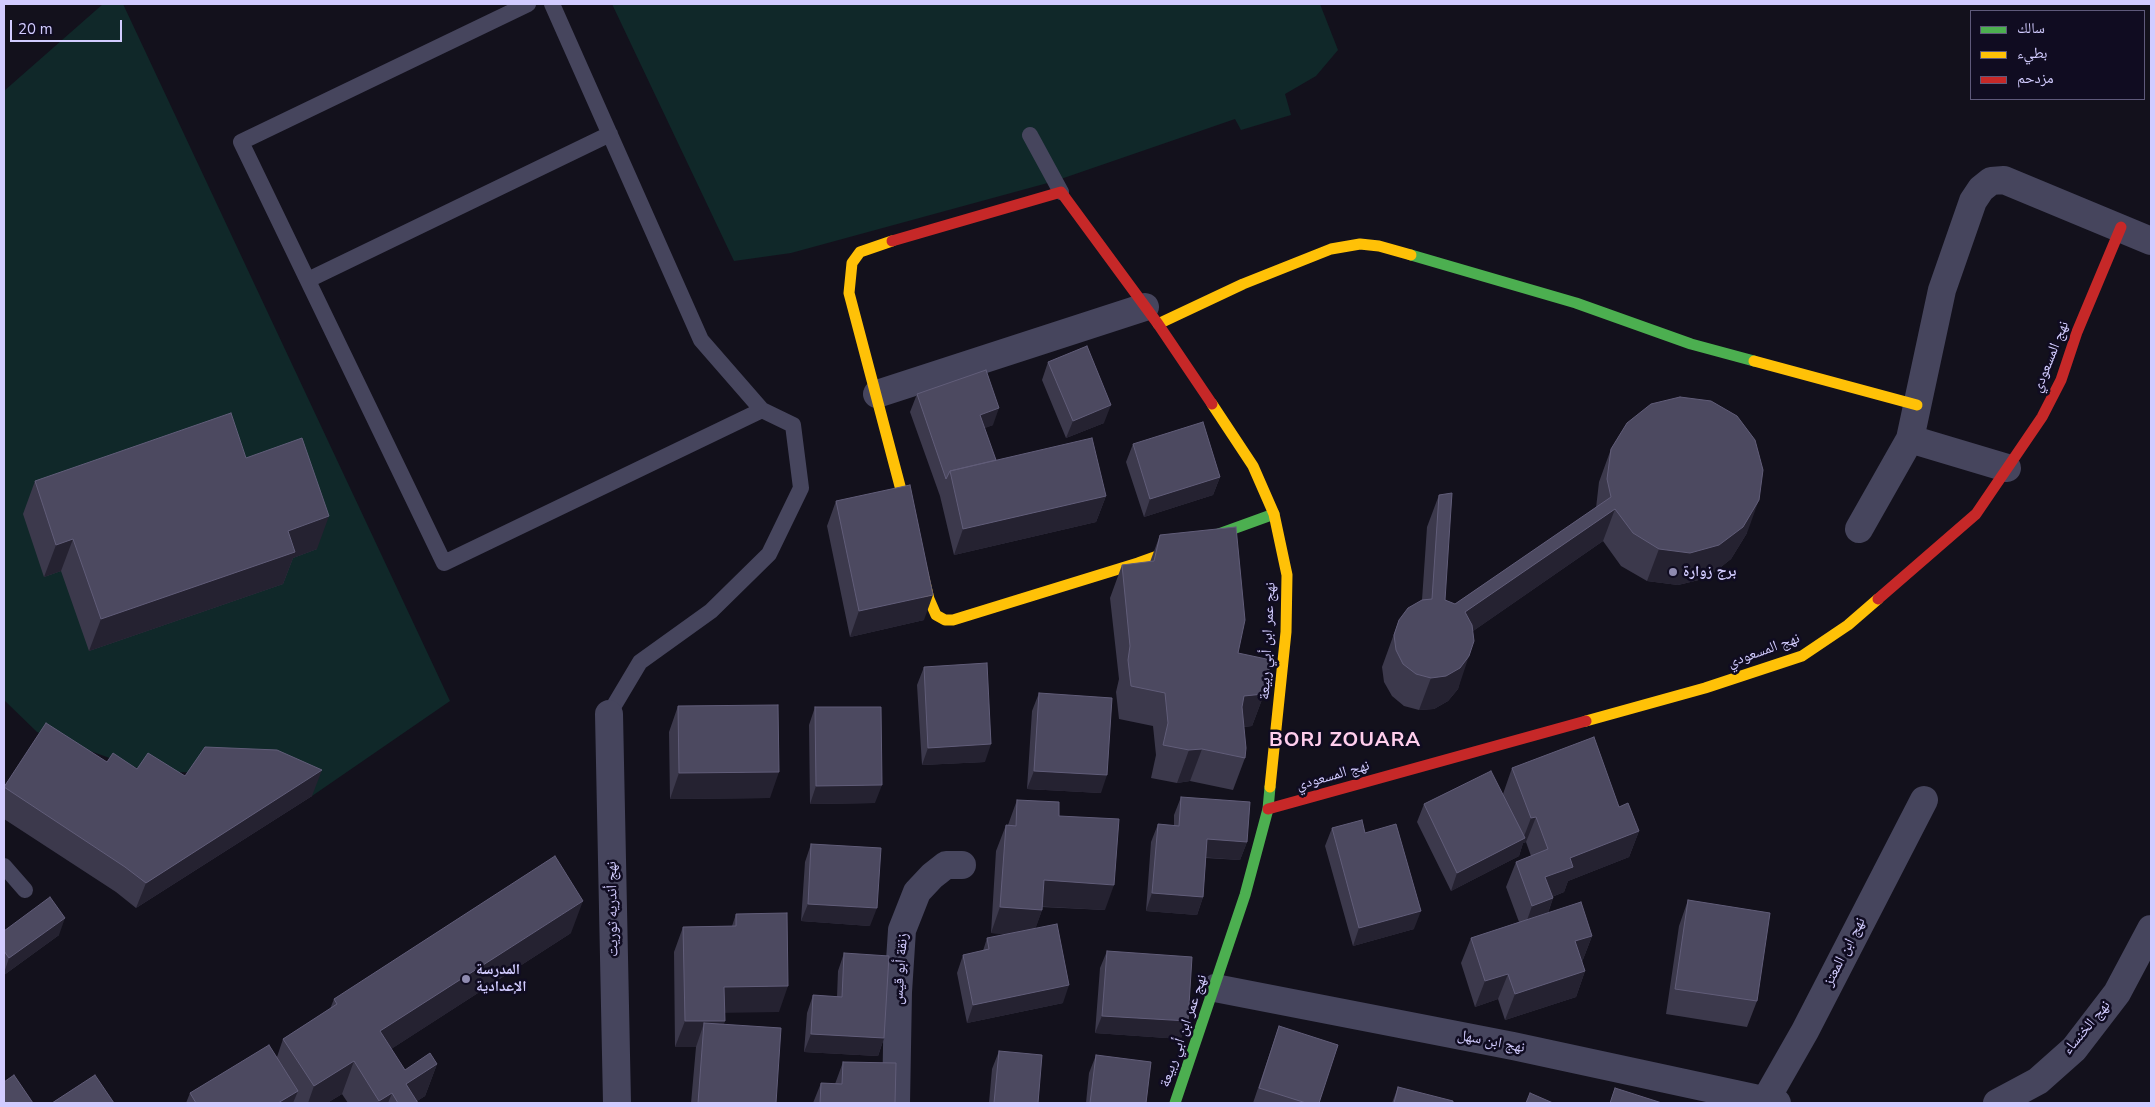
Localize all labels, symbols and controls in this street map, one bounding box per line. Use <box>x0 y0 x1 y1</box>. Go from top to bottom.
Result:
scale bar <box>12 10 125 42</box>
legend <box>1970 10 2145 100</box>
text: سالك <box>2017 18 2045 38</box>
text: 20 m <box>18 19 53 39</box>
text: بطيء <box>2017 43 2047 63</box>
text: مزدحم <box>2017 68 2054 88</box>
street label: نهج المسعودي <box>2029 319 2073 395</box>
place label: برج زوارة <box>1683 563 1736 581</box>
marker: برج زوارة <box>1667 566 1679 578</box>
street label: نهج عمر ابن أبي ربيعة <box>1256 582 1280 700</box>
street label: نهج المسعودي <box>1726 630 1802 672</box>
district label: BORJ ZOUARA <box>1268 729 1422 753</box>
street label: نهج المسعودي <box>1294 757 1372 795</box>
street label: نهج أندريه ثوريت <box>603 861 623 957</box>
street label: نهج ابن المعتز <box>1820 915 1870 989</box>
street label: زنقة أبو قيس <box>890 933 912 1005</box>
place label: المدرسة الإعدادية <box>476 961 526 996</box>
street label: نهج عمر ابن أبي ربيعة <box>1156 972 1212 1090</box>
marker: المدرسة الإعدادية <box>460 973 472 985</box>
street label: نهج الخنساء <box>2059 997 2115 1059</box>
street label: نهج ابن سهل <box>1456 1027 1526 1057</box>

